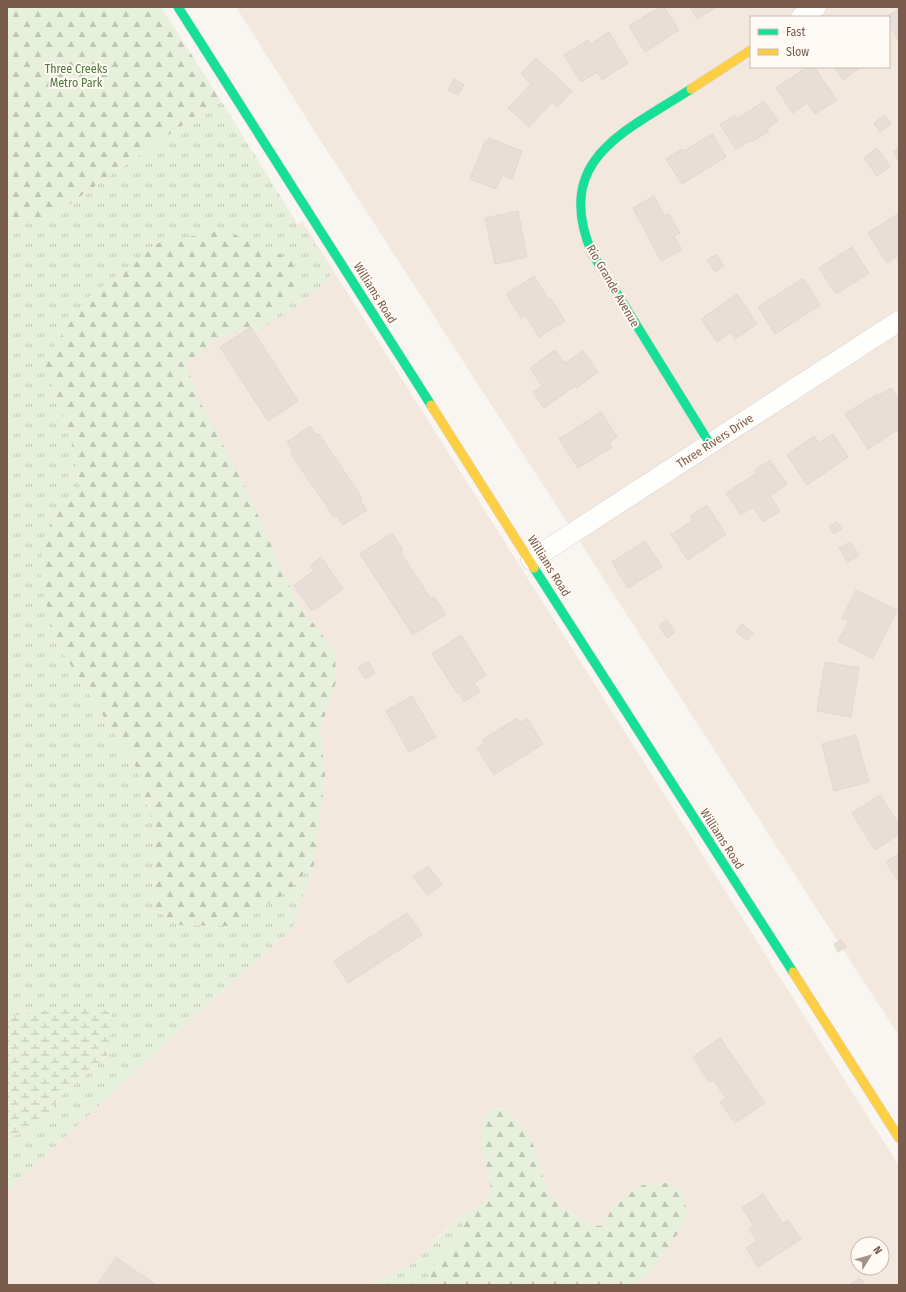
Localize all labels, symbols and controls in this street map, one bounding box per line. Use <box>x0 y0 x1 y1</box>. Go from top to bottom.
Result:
legend <box>750 16 890 68</box>
text: Fast <box>786 25 805 39</box>
text: Slow <box>786 45 809 59</box>
park label: Three Creeks Metro Park <box>45 62 107 90</box>
street label: Rio Grande Avenue <box>584 242 642 330</box>
street label: Williams Road <box>351 260 399 326</box>
street label: Three Rivers Drive <box>674 411 756 471</box>
street label: Williams Road <box>525 533 573 599</box>
street label: Williams Road <box>697 806 747 872</box>
north arrow <box>850 1236 890 1276</box>
text: N <box>870 1244 885 1257</box>

